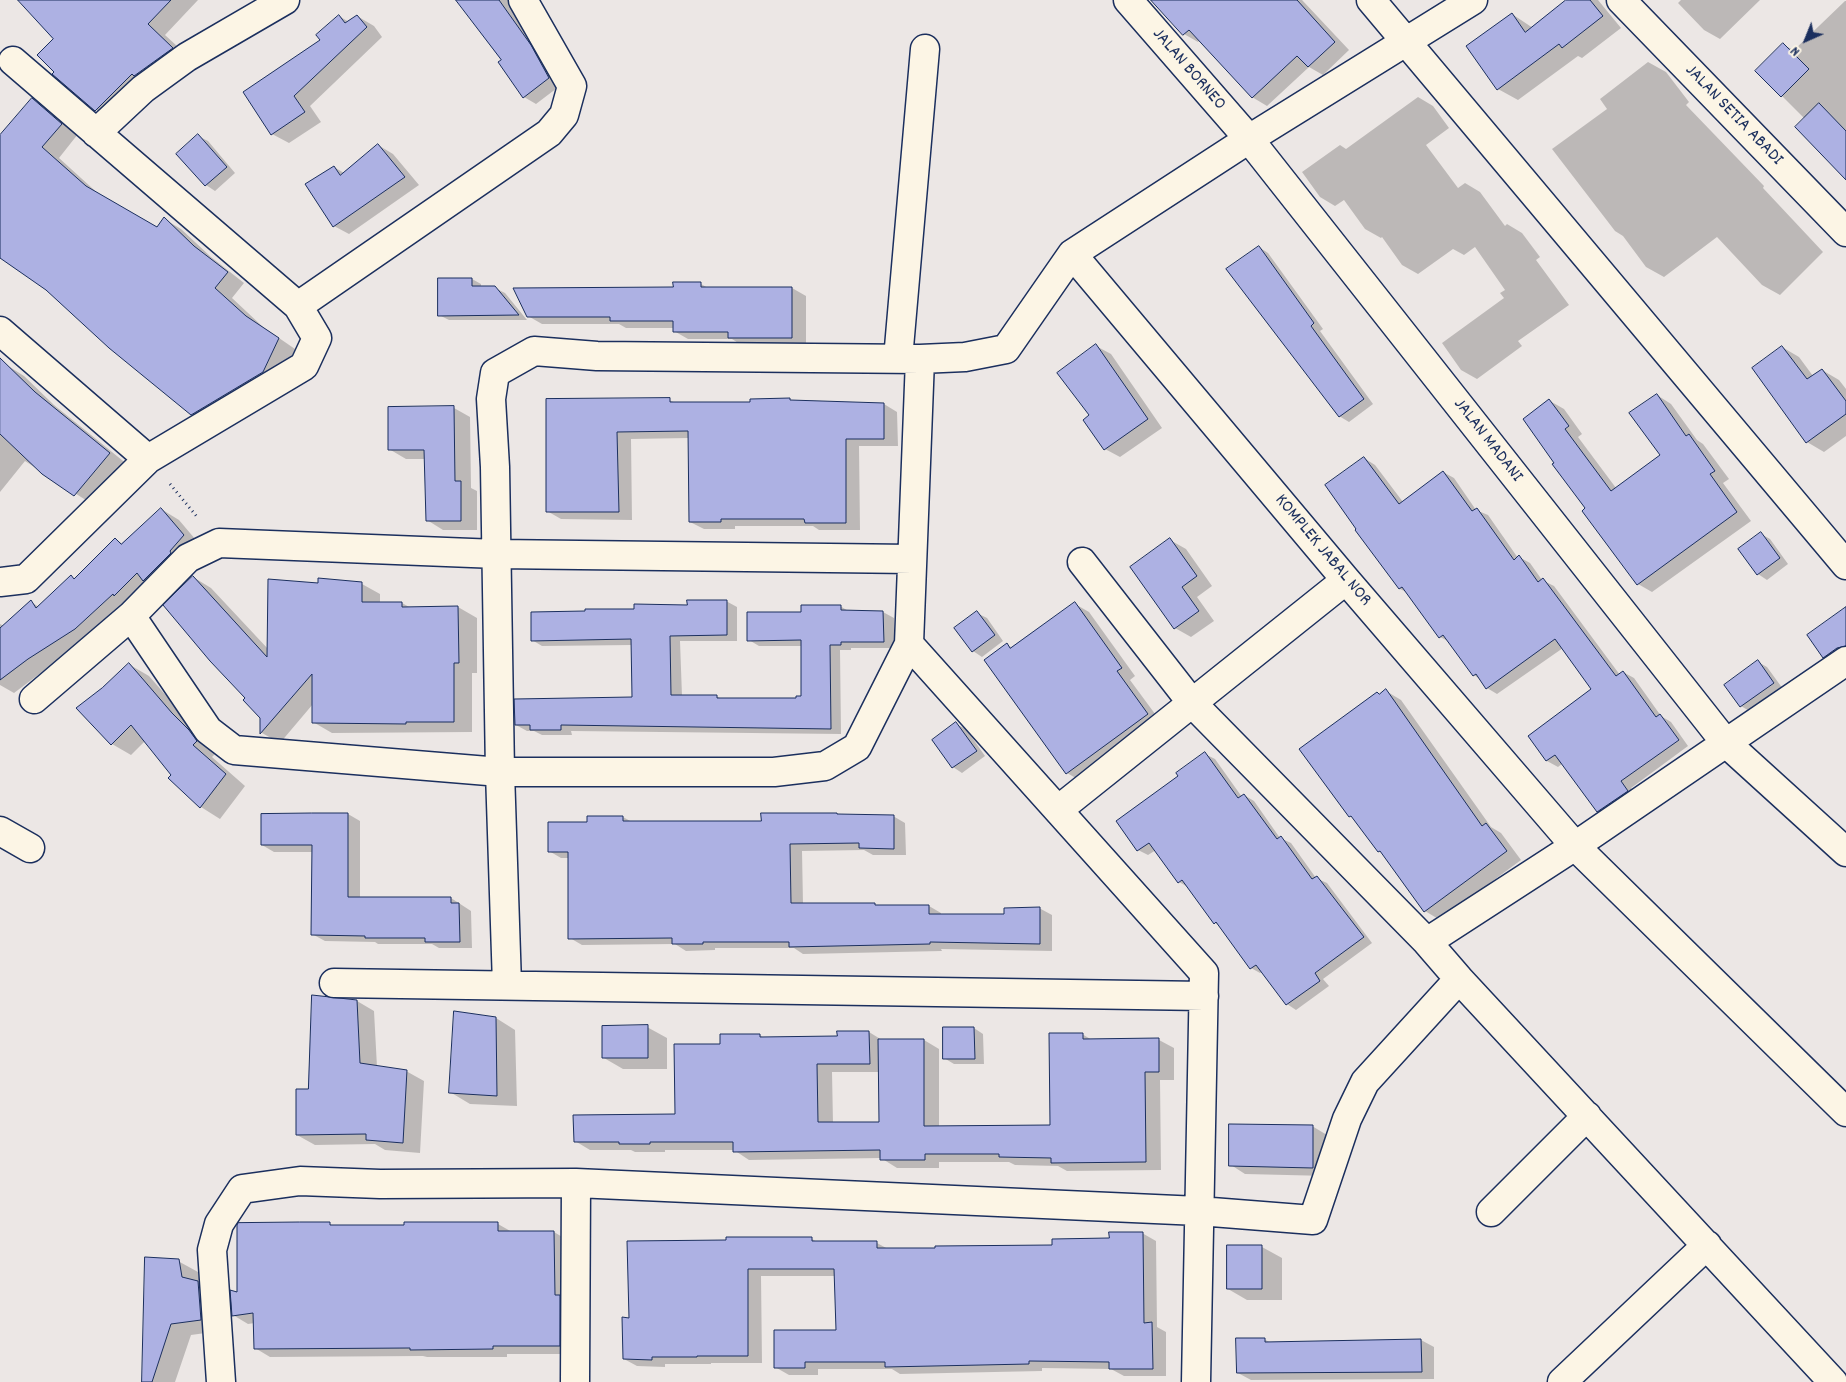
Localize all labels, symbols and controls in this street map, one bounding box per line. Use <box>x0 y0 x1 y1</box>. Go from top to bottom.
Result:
north arrow <box>1781 15 1831 65</box>
street label: JALAN BORNEO <box>1147 25 1229 115</box>
text: N <box>1786 41 1805 60</box>
street label: JALAN SETIA ABADI <box>1679 61 1787 171</box>
street label: JALAN MADANI <box>1448 395 1526 487</box>
street label: KOMPLEK JABAL NOR <box>1269 491 1375 611</box>

